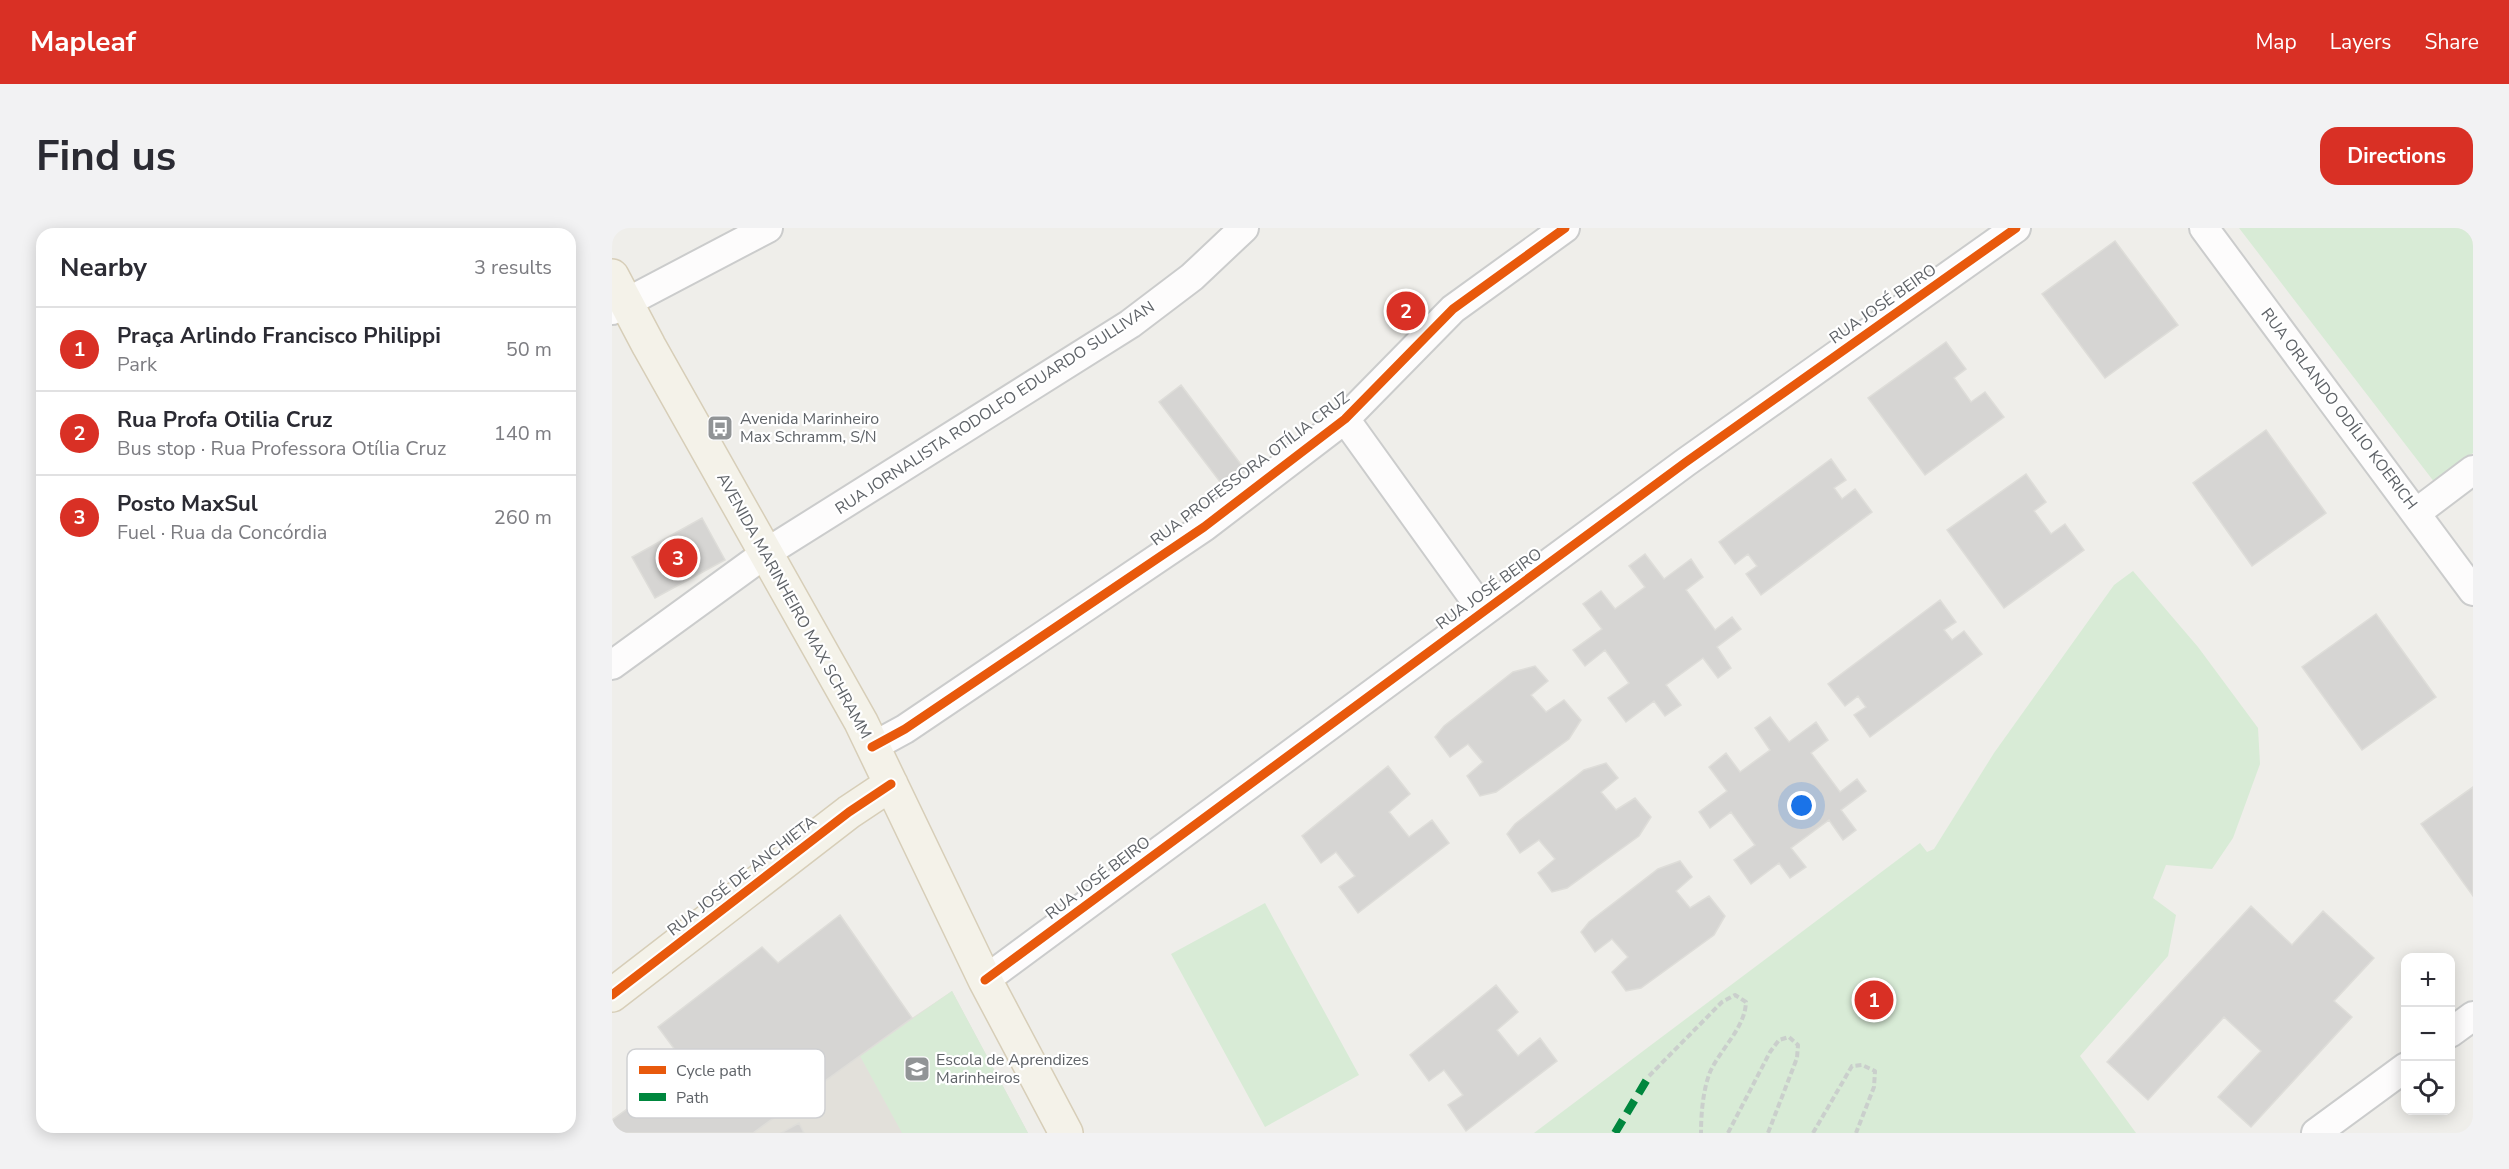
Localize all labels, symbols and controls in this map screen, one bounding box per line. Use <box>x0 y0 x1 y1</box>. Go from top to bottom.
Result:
text: Mapleaf <box>30 23 136 61</box>
text: Map <box>2255 28 2297 56</box>
text: Layers <box>2330 28 2391 56</box>
text: Share <box>2424 28 2479 56</box>
button: Directions <box>2320 127 2473 185</box>
text: Find us <box>36 128 176 185</box>
text: Nearby <box>60 250 147 285</box>
text: 3 results <box>474 254 552 281</box>
street label: RUA JOSÉ BEIRO <box>1825 259 1941 349</box>
pin: 2 <box>1386 288 1426 334</box>
street label: RUA JORNALISTA RODOLFO EDUARDO SULLIVAN <box>831 296 1159 520</box>
street label: RUA ORLANDO ODÍLIO KOERICH <box>2256 304 2422 514</box>
text: Praça Arlindo Francisco Philippi <box>117 321 441 351</box>
text: 1 <box>74 336 86 363</box>
text: 50 m <box>506 336 552 363</box>
text: Park <box>117 351 157 378</box>
street label: RUA PROFESSORA OTÍLIA CRUZ <box>1146 387 1354 551</box>
text: Rua Profa Otilia Cruz <box>117 405 332 435</box>
place label: Avenida Marinheiro Max Schramm, S/N <box>740 408 879 448</box>
bus stop icon: Avenida Marinheiro Max Schramm, S/N <box>705 413 735 443</box>
text: 2 <box>74 420 86 447</box>
text: 140 m <box>494 420 552 447</box>
text: Bus stop · Rua Professora Otília Cruz <box>117 435 446 462</box>
street label: AVENIDA MARINHEIRO MAX SCHRAMM <box>711 469 877 743</box>
text: Posto MaxSul <box>117 489 258 519</box>
text: 3 <box>74 504 86 531</box>
text: 260 m <box>494 504 552 531</box>
text: Fuel · Rua da Concórdia <box>117 519 327 546</box>
pin: 3 <box>658 536 698 580</box>
street label: RUA JOSÉ BEIRO <box>1432 543 1546 635</box>
your location <box>1787 791 1816 820</box>
street label: RUA JOSÉ DE ANCHIETA <box>663 811 821 941</box>
street label: RUA JOSÉ BEIRO <box>1041 831 1155 925</box>
map controls <box>2401 953 2455 1115</box>
button: + <box>2401 953 2455 1007</box>
pin: 1 <box>1854 978 1894 1022</box>
button: − <box>2401 1007 2455 1061</box>
legend <box>627 1049 825 1118</box>
place label: Escola de Aprendizes Marinheiros <box>936 1049 1089 1089</box>
school or university icon: Escola de Aprendizes Marinheiros <box>902 1054 932 1084</box>
text: Cycle path <box>676 1060 752 1082</box>
button: locate <box>2401 1061 2455 1115</box>
text: Path <box>676 1087 709 1109</box>

